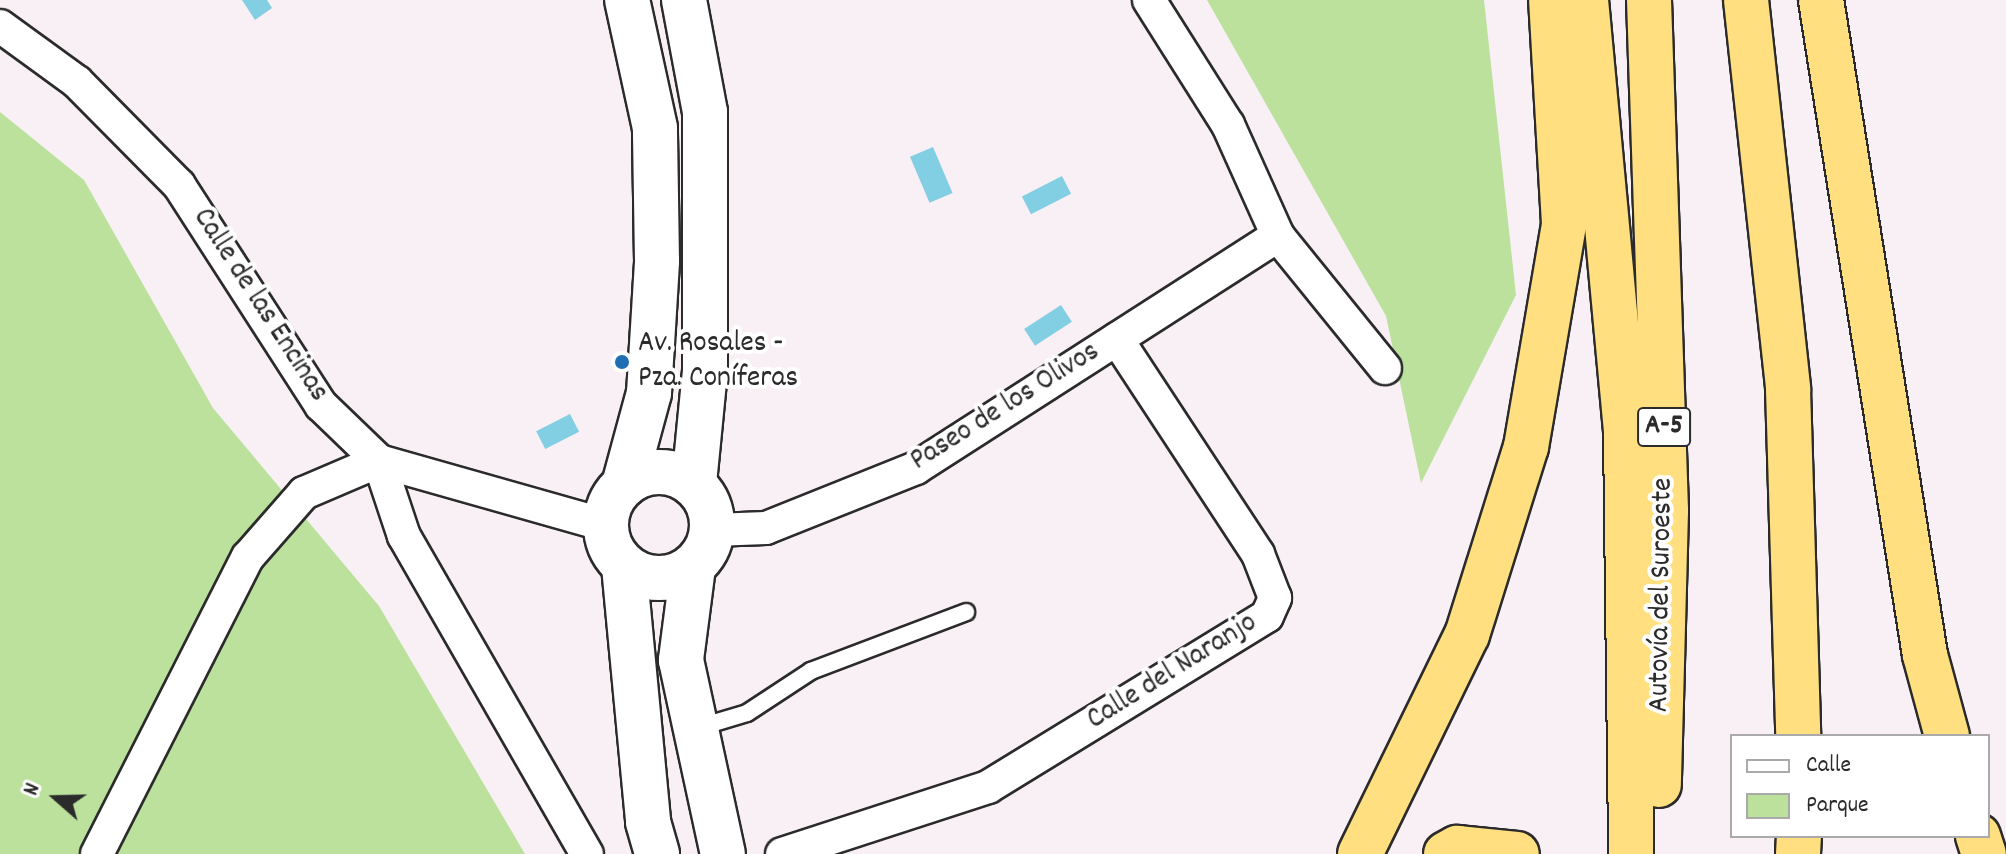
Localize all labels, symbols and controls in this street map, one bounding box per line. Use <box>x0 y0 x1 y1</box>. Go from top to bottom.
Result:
street label: Calle de las Encinas <box>183 202 335 410</box>
place label: Av. Rosales - Pza. Coníferas <box>638 327 798 398</box>
street label: Paseo de los Olivos <box>905 335 1107 481</box>
marker: Av. Rosales - Pza. Coníferas <box>613 353 631 371</box>
road number: A-5 <box>1636 403 1692 451</box>
street label: Autovía del Suroeste <box>1643 477 1683 713</box>
street label: Calle del Naranjo <box>1081 606 1265 740</box>
legend <box>1730 734 1990 838</box>
text: Calle <box>1806 749 1851 783</box>
north arrow <box>16 758 96 838</box>
text: N <box>17 779 49 800</box>
text: Parque <box>1806 789 1869 823</box>

